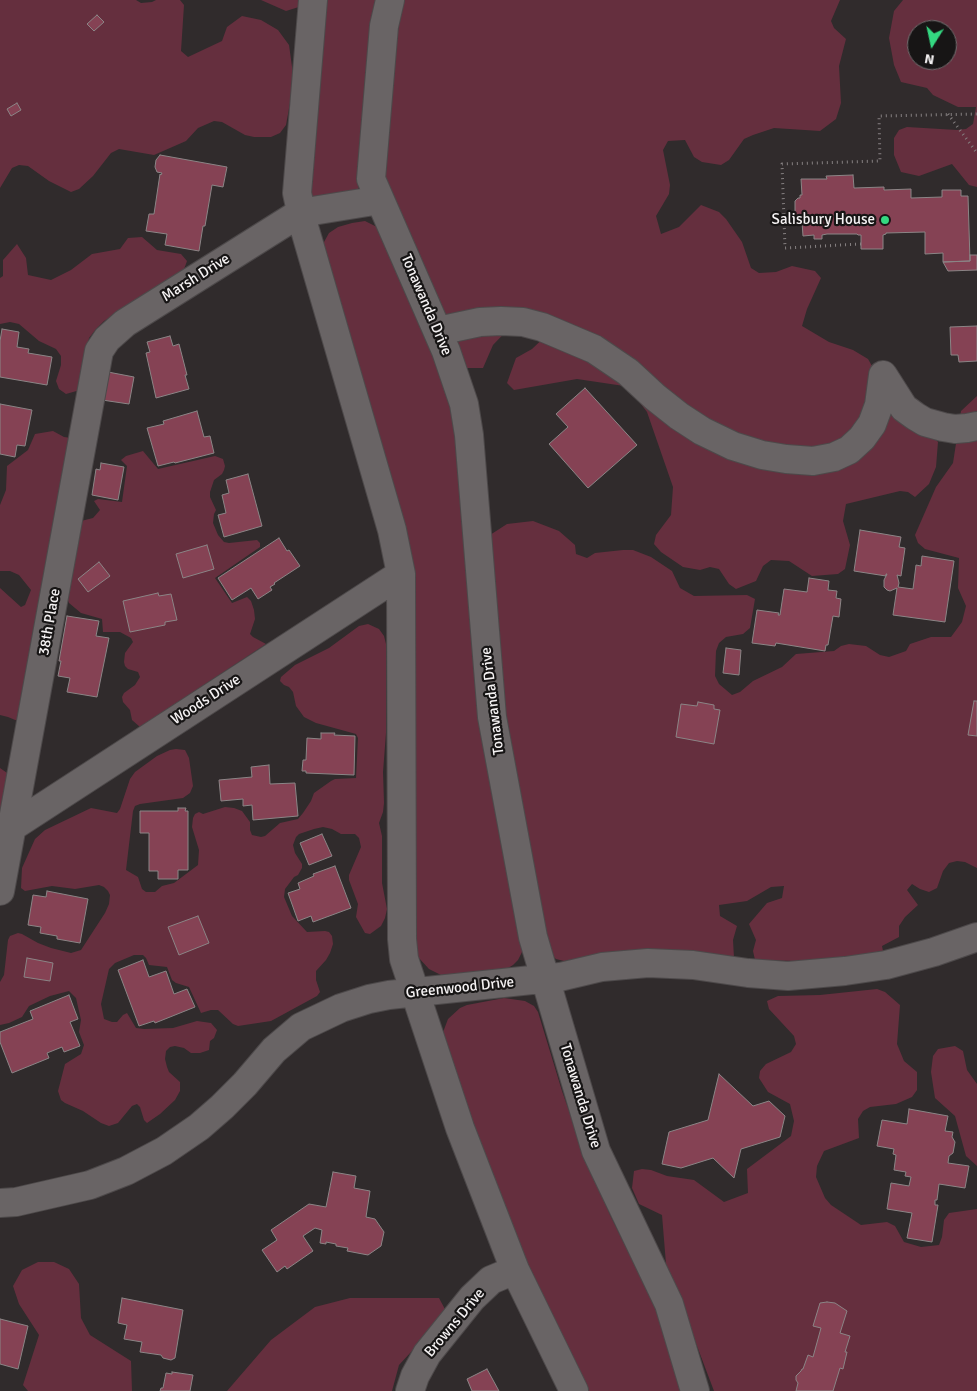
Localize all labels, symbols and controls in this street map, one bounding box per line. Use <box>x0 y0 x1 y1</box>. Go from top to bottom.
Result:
north arrow <box>907 20 957 70</box>
text: N <box>923 50 936 68</box>
place label: Salisbury House <box>772 211 875 229</box>
marker: Salisbury House <box>879 214 891 226</box>
street label: Marsh Drive <box>159 250 233 306</box>
street label: Tonawanda Drive <box>397 252 455 358</box>
street label: 38th Place <box>35 587 65 657</box>
street label: Tonawanda Drive <box>477 646 509 756</box>
street label: Woods Drive <box>168 671 244 729</box>
street label: Greenwood Drive <box>405 973 515 1003</box>
street label: Tonawanda Drive <box>556 1042 604 1150</box>
street label: Browns Drive <box>421 1285 489 1361</box>

